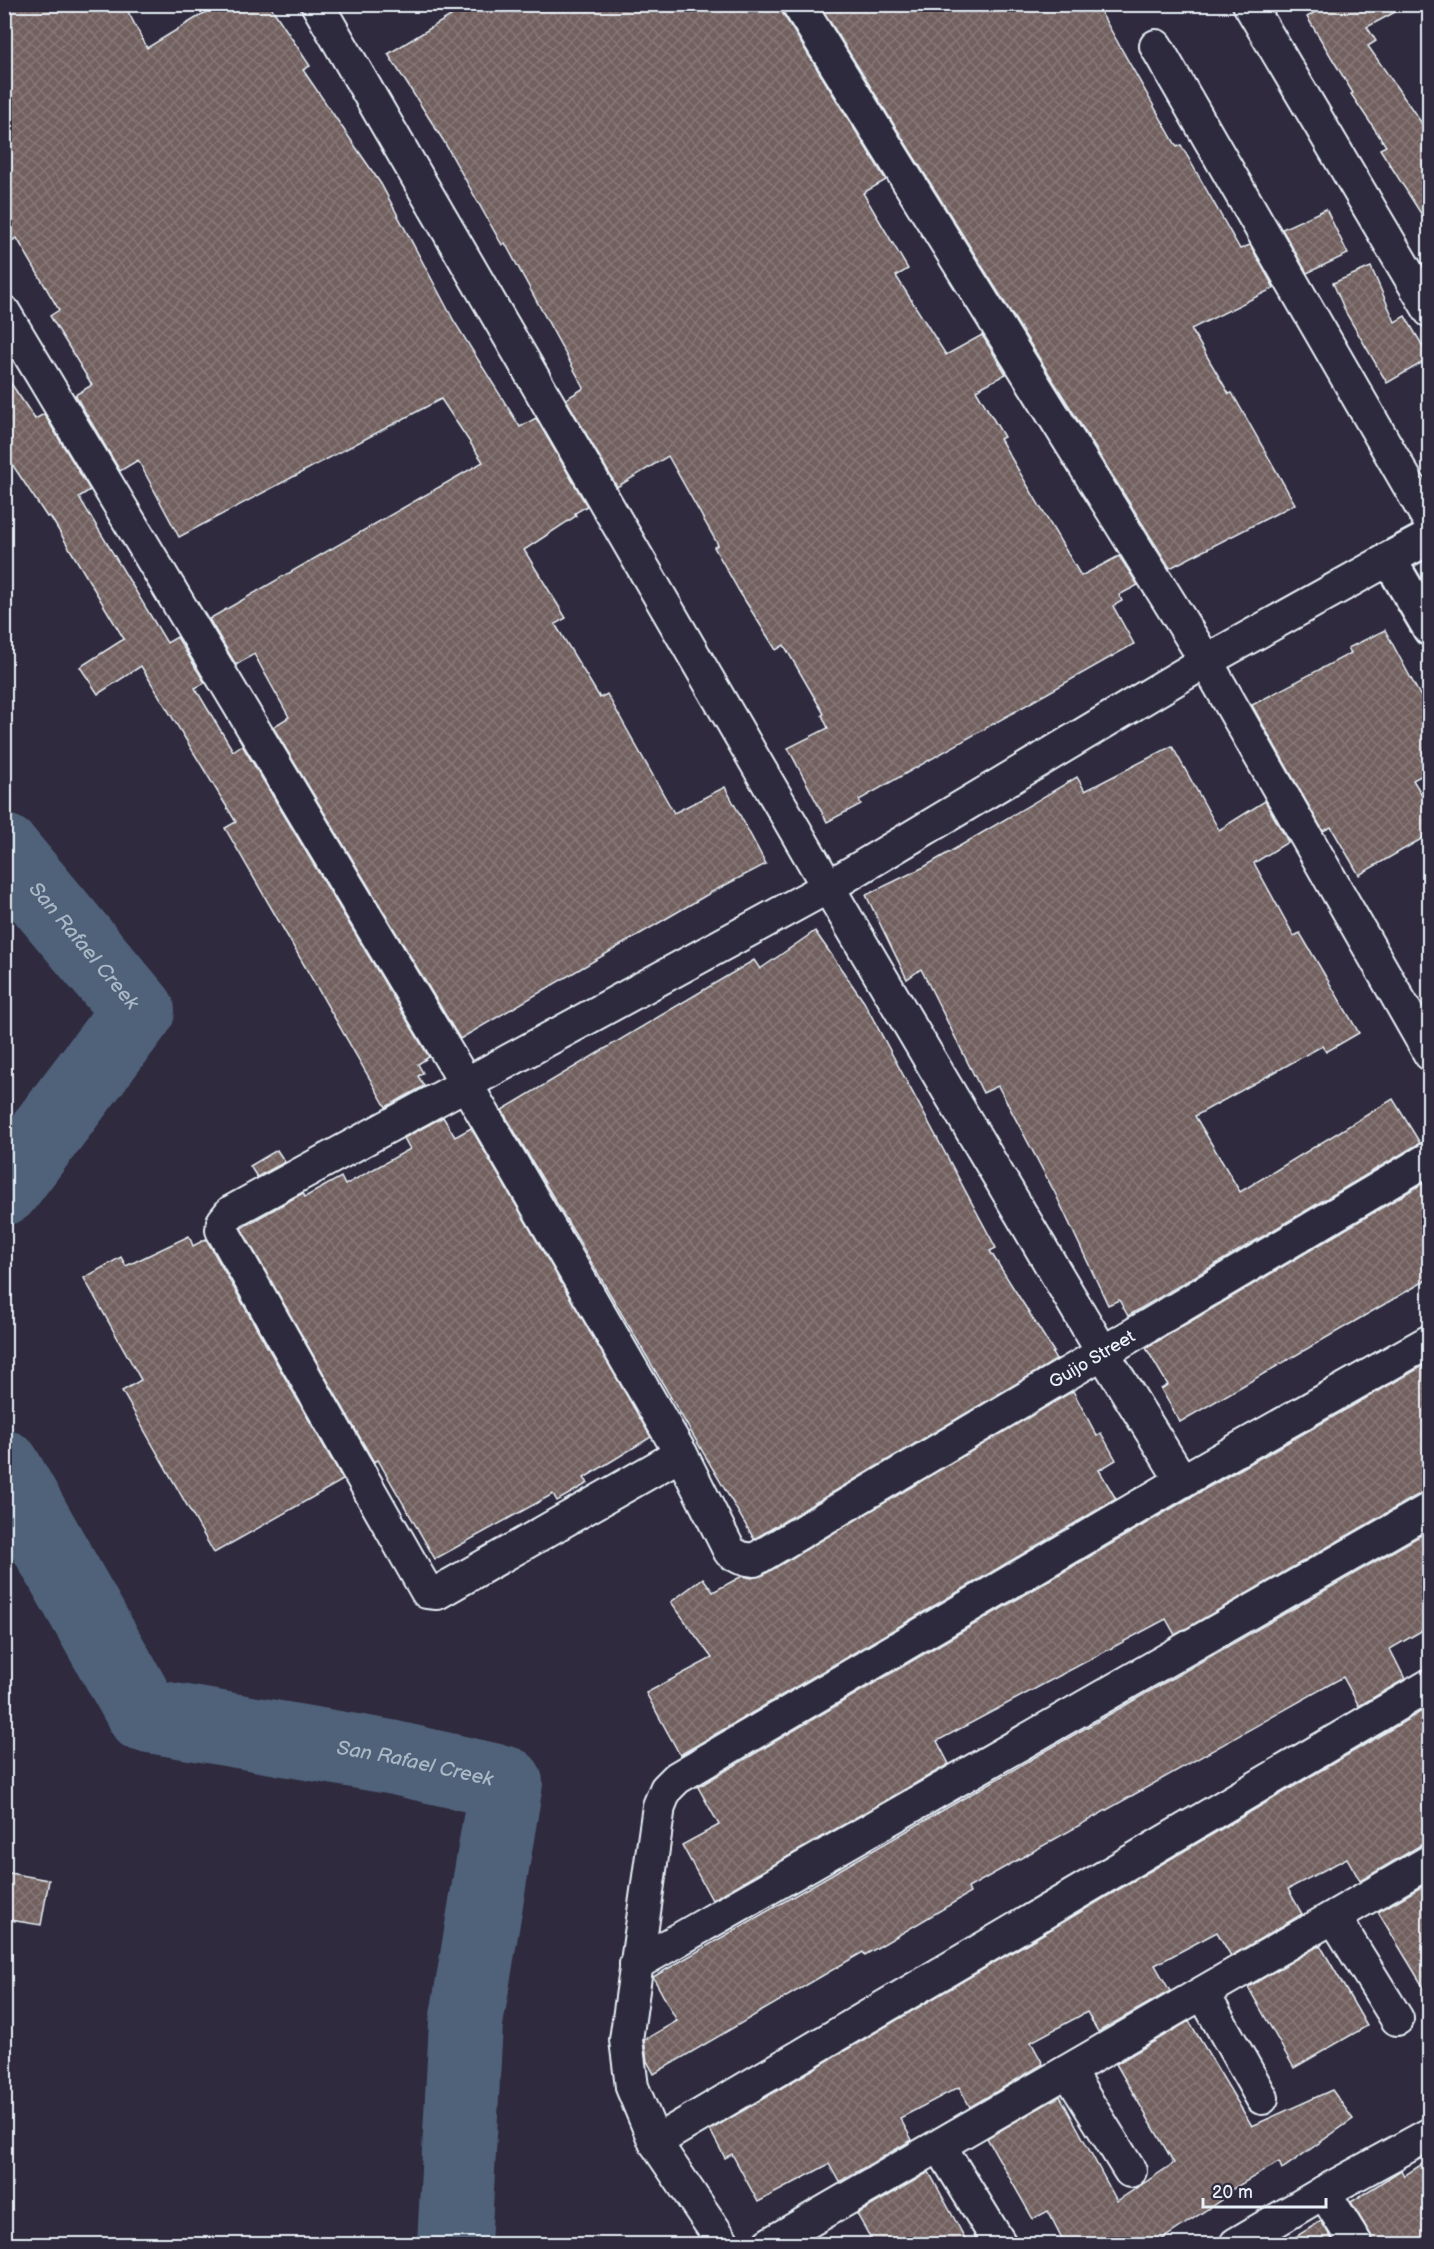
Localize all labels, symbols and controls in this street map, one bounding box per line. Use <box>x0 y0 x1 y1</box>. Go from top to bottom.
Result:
water label: San Rafael Creek <box>23 877 145 1016</box>
street label: Guijo Street <box>1045 1325 1139 1393</box>
water label: San Rafael Creek <box>335 1736 496 1792</box>
scale bar <box>1203 2171 1326 2209</box>
text: 20 m <box>1212 2182 1253 2203</box>

